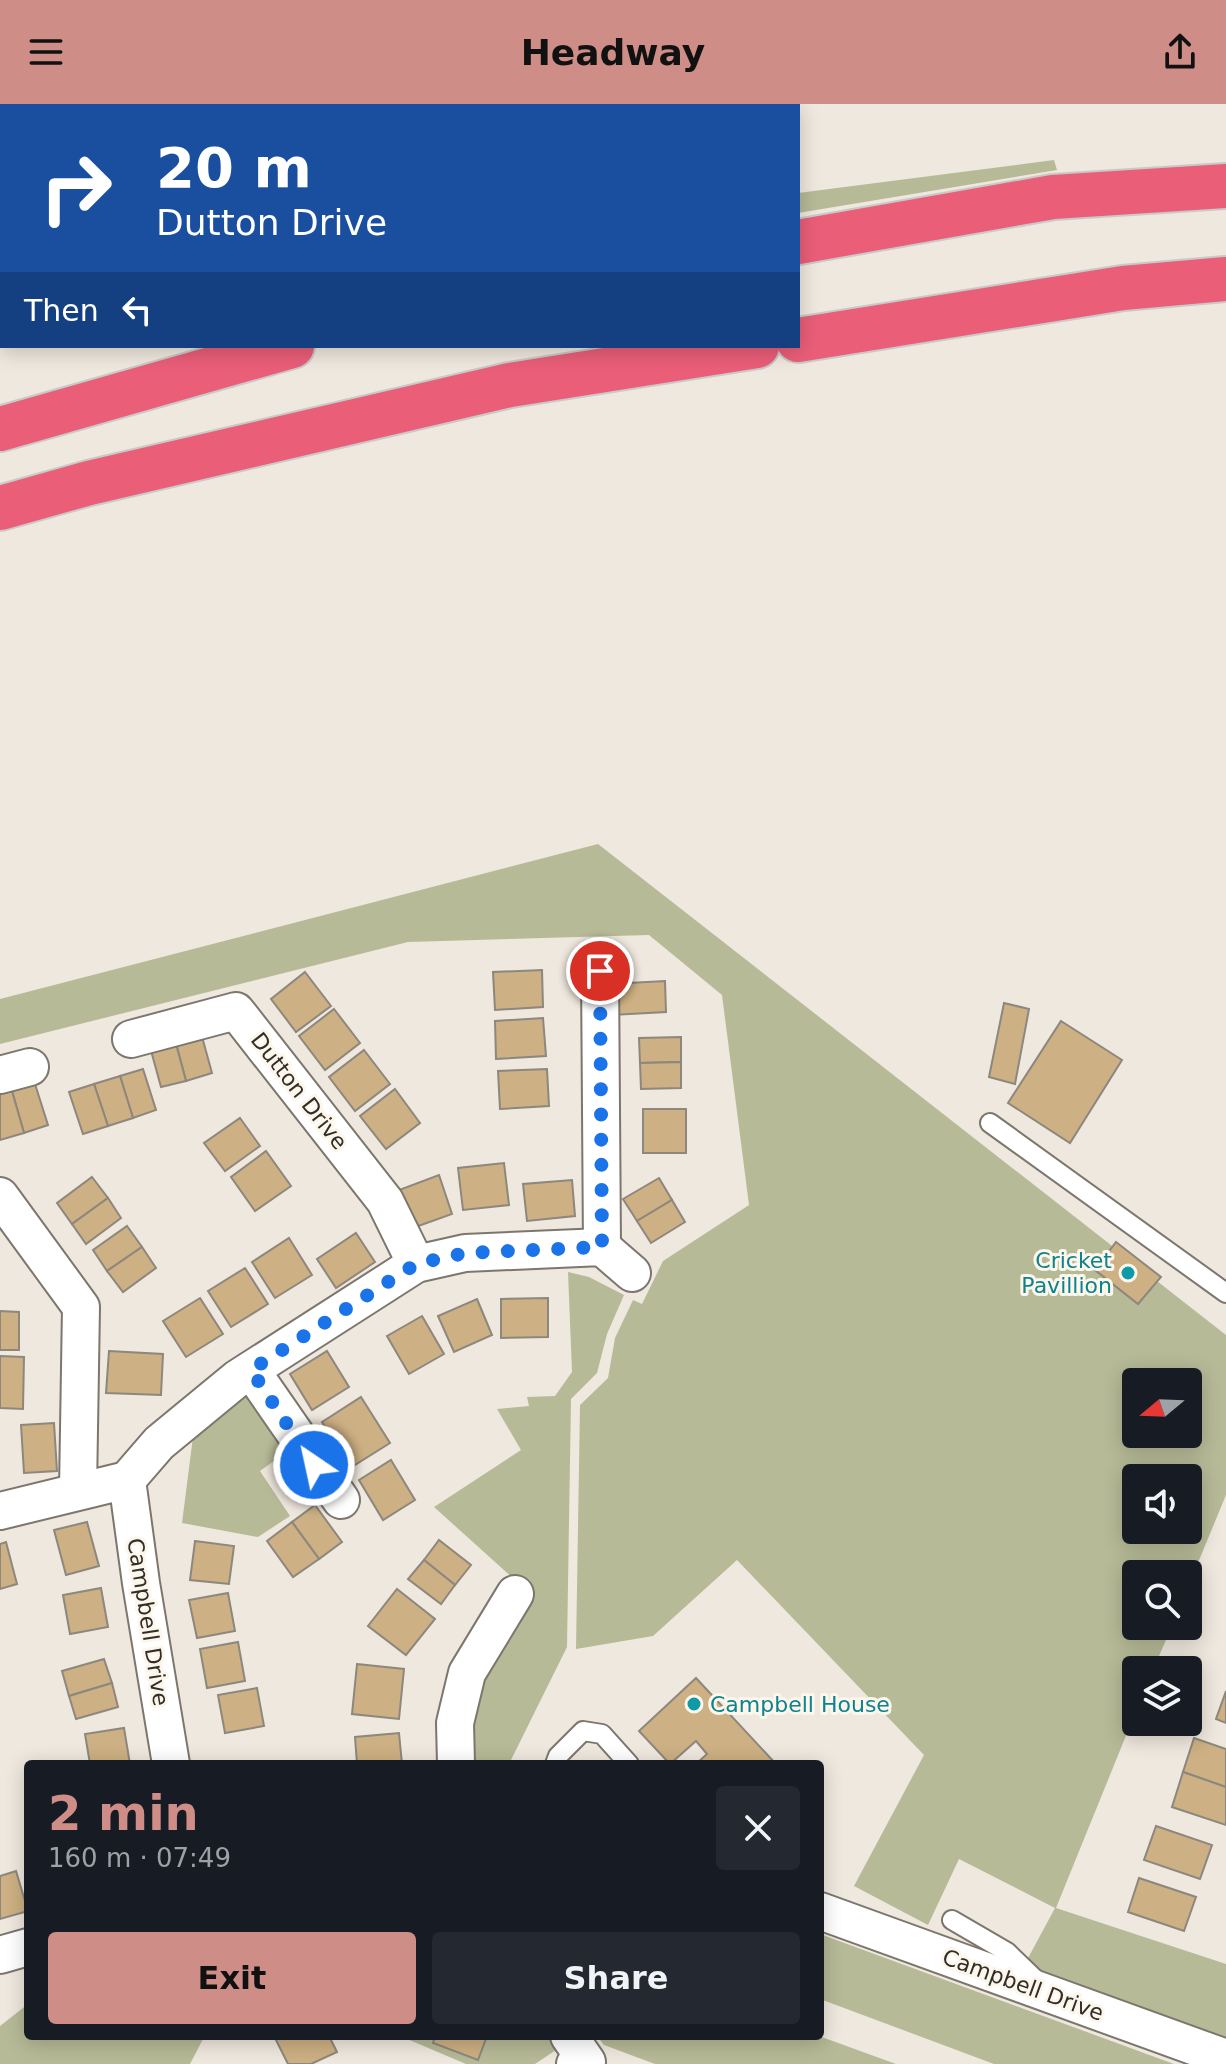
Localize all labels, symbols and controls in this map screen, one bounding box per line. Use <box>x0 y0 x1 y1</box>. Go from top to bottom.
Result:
icon: menu <box>24 30 68 74</box>
icon: share <box>1158 30 1202 74</box>
text: Headway <box>521 32 705 73</box>
text: 20 m <box>156 135 312 200</box>
icon: right <box>24 136 128 240</box>
text: Dutton Drive <box>156 202 387 243</box>
icon: left <box>115 288 159 332</box>
text: Then <box>24 293 99 328</box>
pin <box>566 937 634 1005</box>
icon: arrive <box>578 949 622 993</box>
street label: Dutton Drive <box>246 1028 352 1154</box>
place label: Cricket Pavillion <box>1021 1248 1112 1298</box>
marker: Cricket Pavillion <box>1119 1264 1137 1282</box>
north arrow <box>1122 1368 1202 1448</box>
map controls <box>1122 1368 1202 1736</box>
position arrow <box>272 1423 356 1507</box>
button: sound <box>1122 1464 1202 1544</box>
street label: Campbell Drive <box>122 1536 174 1708</box>
button: search <box>1122 1560 1202 1640</box>
button: layers <box>1122 1656 1202 1736</box>
place label: Campbell House <box>710 1692 890 1717</box>
marker: Campbell House <box>685 1695 703 1713</box>
text: 2 min <box>48 1785 199 1841</box>
button: close <box>716 1786 800 1870</box>
text: 160 m · 07:49 <box>48 1843 231 1873</box>
button: Exit <box>48 1932 416 2024</box>
button: Share <box>432 1932 800 2024</box>
street label: Campbell Drive <box>939 1944 1107 2026</box>

